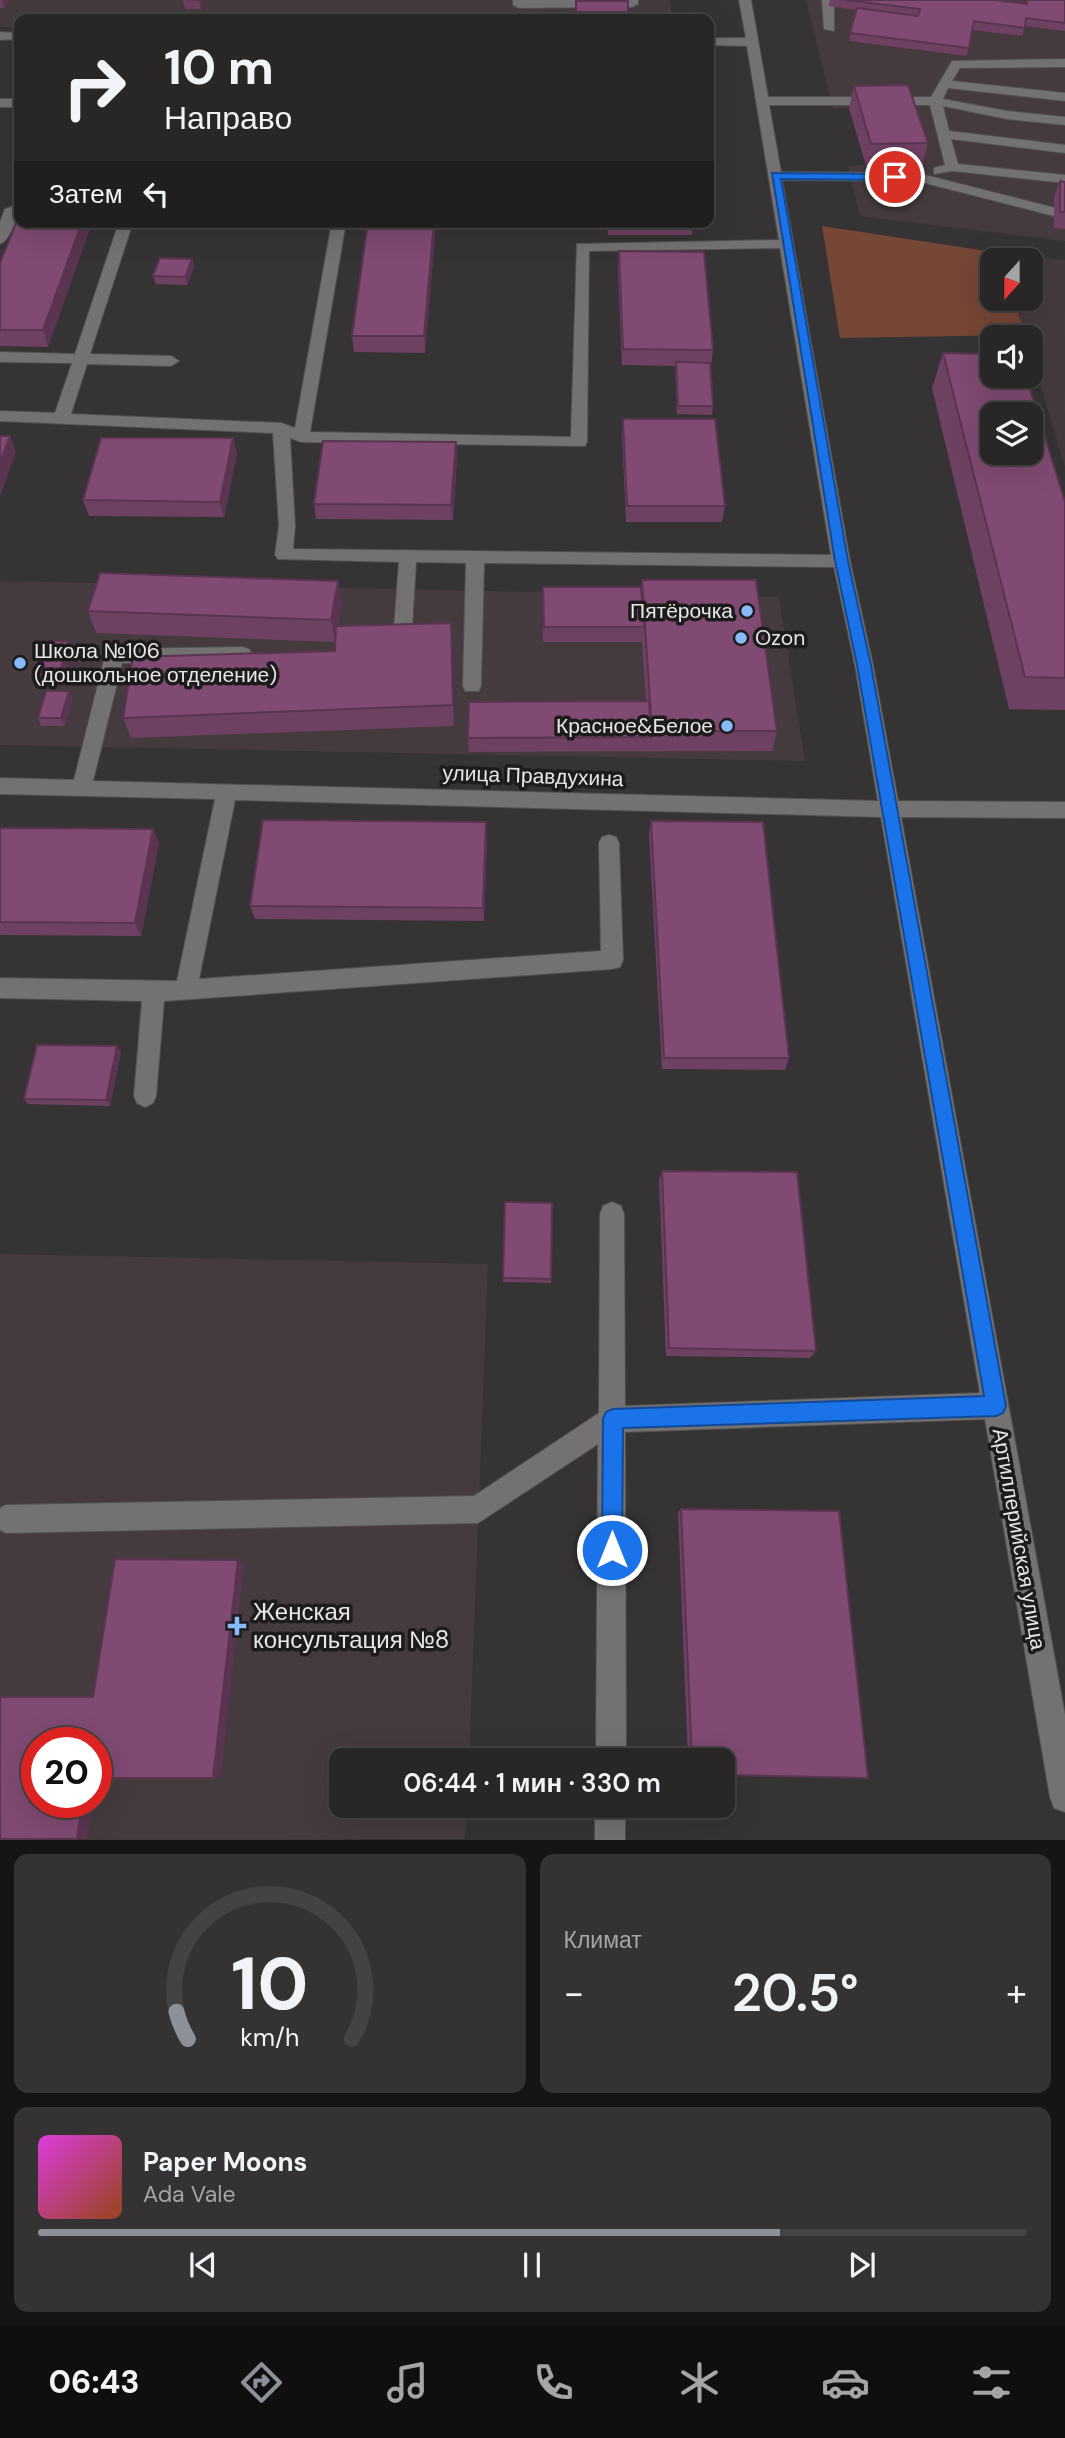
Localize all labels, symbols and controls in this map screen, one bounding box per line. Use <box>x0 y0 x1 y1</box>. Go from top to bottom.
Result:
text: 10 m <box>164 35 274 99</box>
icon: right <box>49 42 140 133</box>
text: Направо <box>164 97 292 139</box>
pin <box>865 147 925 207</box>
icon: arrive <box>876 158 914 196</box>
icon: left <box>137 175 175 213</box>
text: Затем <box>49 177 123 211</box>
north arrow <box>980 248 1043 312</box>
map controls <box>980 248 1043 465</box>
button: sound <box>980 325 1043 388</box>
button: layers <box>980 402 1043 465</box>
place label: Пятёрочка <box>630 597 733 625</box>
marker: Пятёрочка <box>739 603 755 619</box>
place label: Ozon <box>755 624 805 652</box>
marker: Ozon <box>733 630 749 646</box>
place label: Школа №106 (дошкольное отделение) <box>34 637 277 689</box>
marker: Школа №106 (дошкольное отделение) <box>12 655 28 671</box>
place label: Красное&Белое <box>556 712 713 740</box>
marker: Красное&Белое <box>719 718 735 734</box>
street label: улица Правдухина <box>442 759 624 793</box>
street label: Артиллерийская улица <box>986 1426 1052 1652</box>
position arrow <box>575 1513 649 1587</box>
place label: Женская консультация №8 <box>253 1596 449 1655</box>
marker: Женская консультация №8 <box>227 1616 247 1636</box>
speed limit sign: 20 <box>21 1727 112 1818</box>
text: 06:44 · 1 мин · 330 m <box>403 1766 661 1800</box>
text: Климат <box>564 1925 642 1955</box>
text: 10 <box>231 1938 309 2033</box>
text: 20.5° <box>732 1959 859 2027</box>
text: − <box>564 1968 584 2018</box>
text: + <box>1006 1968 1027 2018</box>
text: km/h <box>240 2021 299 2054</box>
text: Paper Moons <box>143 2145 307 2179</box>
text: Ada Vale <box>143 2179 236 2209</box>
icon: previous <box>184 2246 222 2284</box>
icon: pause <box>513 2246 551 2284</box>
icon: next <box>843 2246 881 2284</box>
icon: directions <box>237 2358 286 2407</box>
icon: music <box>383 2358 432 2407</box>
icon: phone <box>529 2358 578 2407</box>
icon: climate <box>675 2358 724 2407</box>
icon: car <box>821 2358 870 2407</box>
icon: filters <box>967 2358 1016 2407</box>
text: 06:43 <box>49 2361 140 2403</box>

